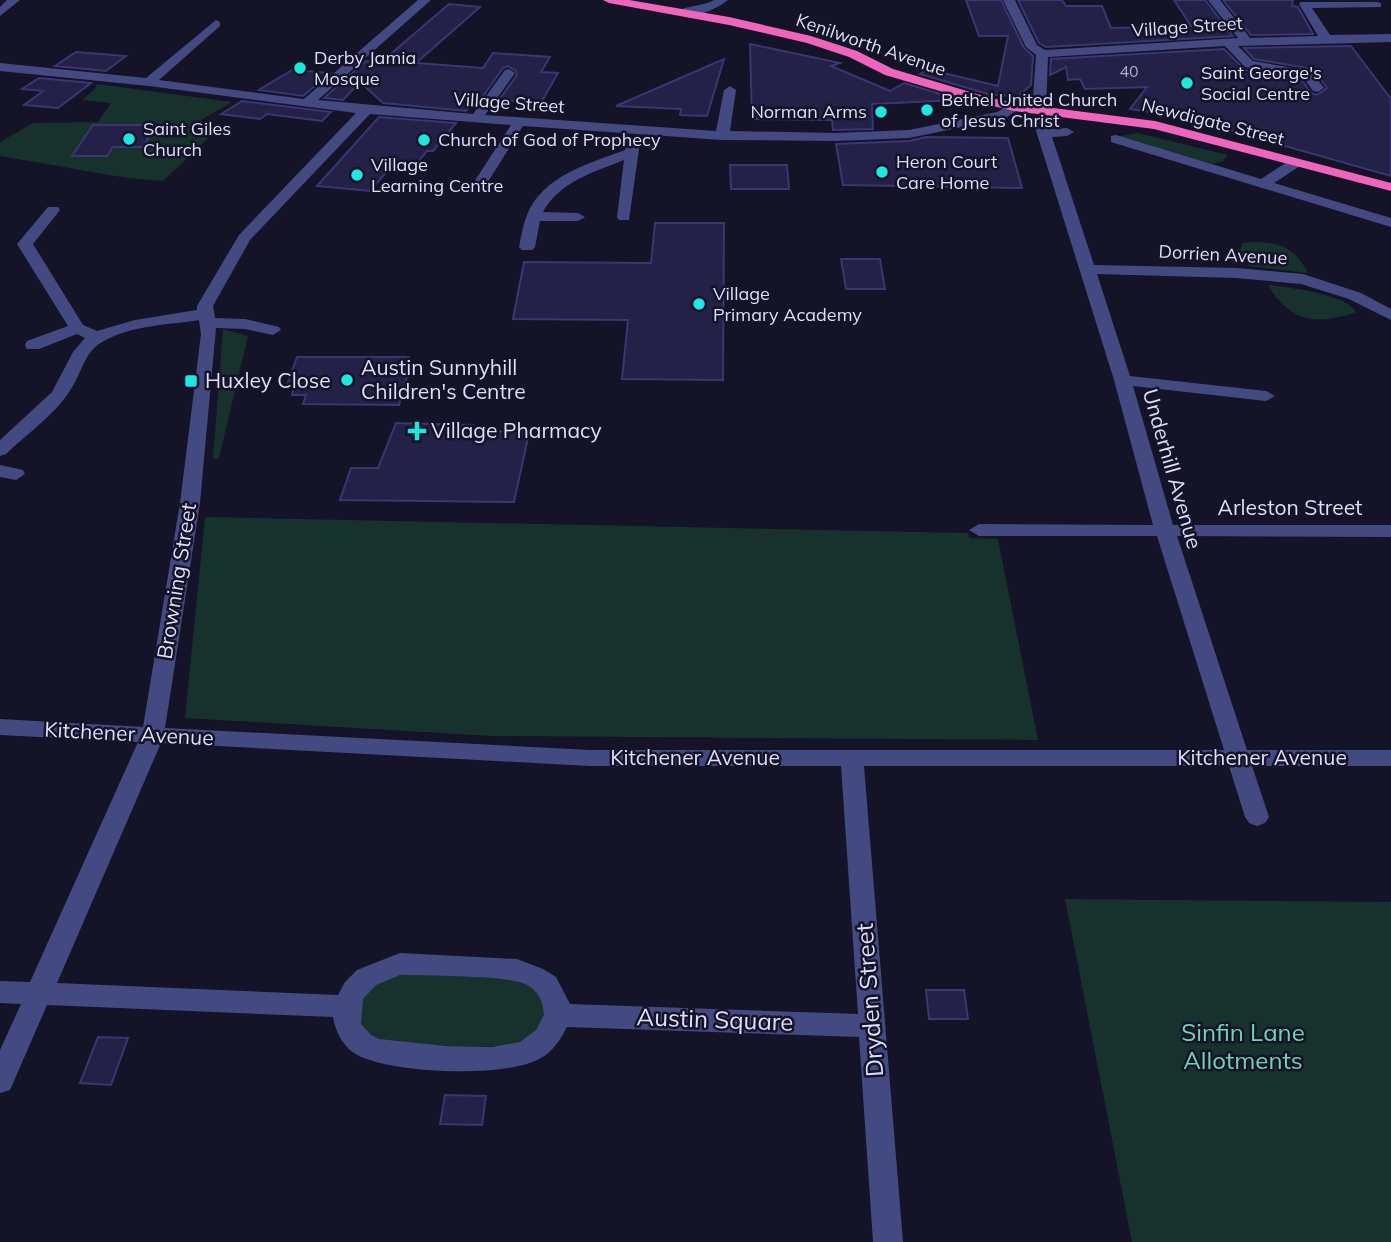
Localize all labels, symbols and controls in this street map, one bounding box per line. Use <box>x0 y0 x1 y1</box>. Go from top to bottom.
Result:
street label: Kenilworth Avenue <box>793 8 949 81</box>
street label: Village Street <box>1131 11 1243 42</box>
place label: Derby Jamia Mosque <box>314 46 416 90</box>
marker: Derby Jamia Mosque <box>292 60 308 76</box>
house number: 40 <box>1119 61 1139 81</box>
place label: Saint George's Social Centre <box>1201 61 1322 105</box>
marker: Saint George's Social Centre <box>1179 75 1195 91</box>
street label: Village Street <box>453 87 565 118</box>
place label: Bethel United Church of Jesus Christ <box>941 88 1117 132</box>
street label: Newdigate Street <box>1140 93 1287 150</box>
place label: Norman Arms <box>750 100 867 123</box>
marker: Bethel United Church of Jesus Christ <box>919 102 935 118</box>
marker: Norman Arms <box>873 104 889 120</box>
place label: Saint Giles Church <box>143 117 231 161</box>
place label: Church of God of Prophecy <box>438 128 661 151</box>
marker: Saint Giles Church <box>121 131 137 147</box>
marker: Church of God of Prophecy <box>416 132 432 148</box>
place label: Heron Court Care Home <box>896 150 997 194</box>
place label: Village Learning Centre <box>371 153 503 197</box>
marker: Heron Court Care Home <box>874 164 890 180</box>
marker: Village Learning Centre <box>349 167 365 183</box>
street label: Dorrien Avenue <box>1158 240 1288 269</box>
place label: Village Primary Academy <box>713 282 862 326</box>
marker: Village Primary Academy <box>691 296 707 312</box>
place label: Austin Sunnyhill Children's Centre <box>361 354 526 404</box>
place label: Huxley Close <box>205 367 331 393</box>
marker: Austin Sunnyhill Children's Centre <box>339 372 355 388</box>
marker: Huxley Close <box>183 373 199 389</box>
street label: Underhill Avenue <box>1138 386 1208 552</box>
place label: Village Pharmacy <box>431 417 602 443</box>
marker: Village Pharmacy <box>409 423 425 439</box>
street label: Arleston Street <box>1218 494 1362 520</box>
street label: Browning Street <box>151 501 201 661</box>
street label: Kitchener Avenue <box>44 716 214 750</box>
street label: Kitchener Avenue <box>610 744 780 770</box>
street label: Kitchener Avenue <box>1177 744 1347 770</box>
street label: Dryden Street <box>849 922 889 1078</box>
street label: Austin Square <box>636 1001 794 1037</box>
park label: Sinfin Lane Allotments <box>1181 1017 1305 1075</box>

